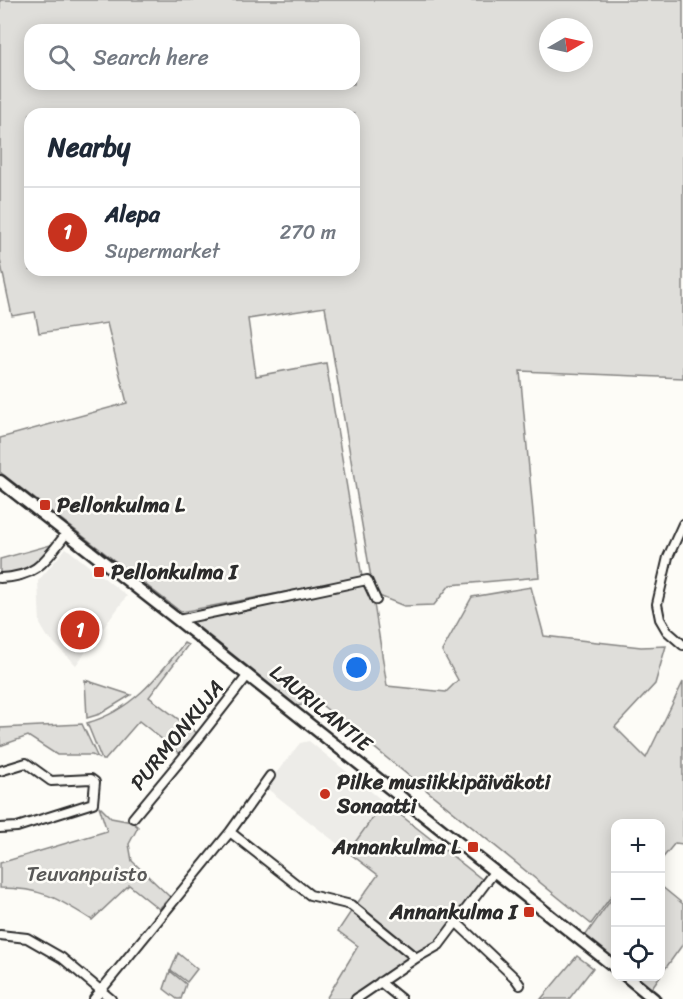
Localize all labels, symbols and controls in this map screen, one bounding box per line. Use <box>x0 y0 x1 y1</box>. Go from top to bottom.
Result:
north arrow <box>539 18 593 72</box>
search box <box>24 24 360 90</box>
text: Search here <box>93 38 209 77</box>
icon: search <box>45 41 78 74</box>
text: Nearby <box>48 124 130 170</box>
text: Alepa <box>105 195 160 234</box>
text: 1 <box>63 215 72 250</box>
text: 270 m <box>280 215 336 250</box>
text: Supermarket <box>105 234 220 269</box>
place label: Pellonkulma L <box>57 486 186 524</box>
marker: Pellonkulma L <box>38 498 52 512</box>
place label: Pellonkulma I <box>111 553 239 591</box>
marker: Pellonkulma I <box>92 565 106 579</box>
pin: 1 <box>60 608 100 652</box>
your location <box>342 653 371 682</box>
street label: LAURILANTIE <box>261 654 382 763</box>
street label: PURMONKUJA <box>120 671 234 799</box>
place label: Pilke musiikkipäiväkoti Sonaatti <box>336 763 551 825</box>
marker: Pilke musiikkipäiväkoti Sonaatti <box>318 787 332 801</box>
map controls <box>611 819 665 981</box>
button: + <box>611 819 665 873</box>
place label: Annankulma L <box>331 828 462 866</box>
marker: Annankulma L <box>466 840 480 854</box>
park label: Teuvanpuisto <box>27 855 147 893</box>
button: − <box>611 873 665 927</box>
place label: Annankulma I <box>389 893 519 931</box>
marker: Annankulma I <box>522 905 536 919</box>
button: locate <box>611 927 665 981</box>

